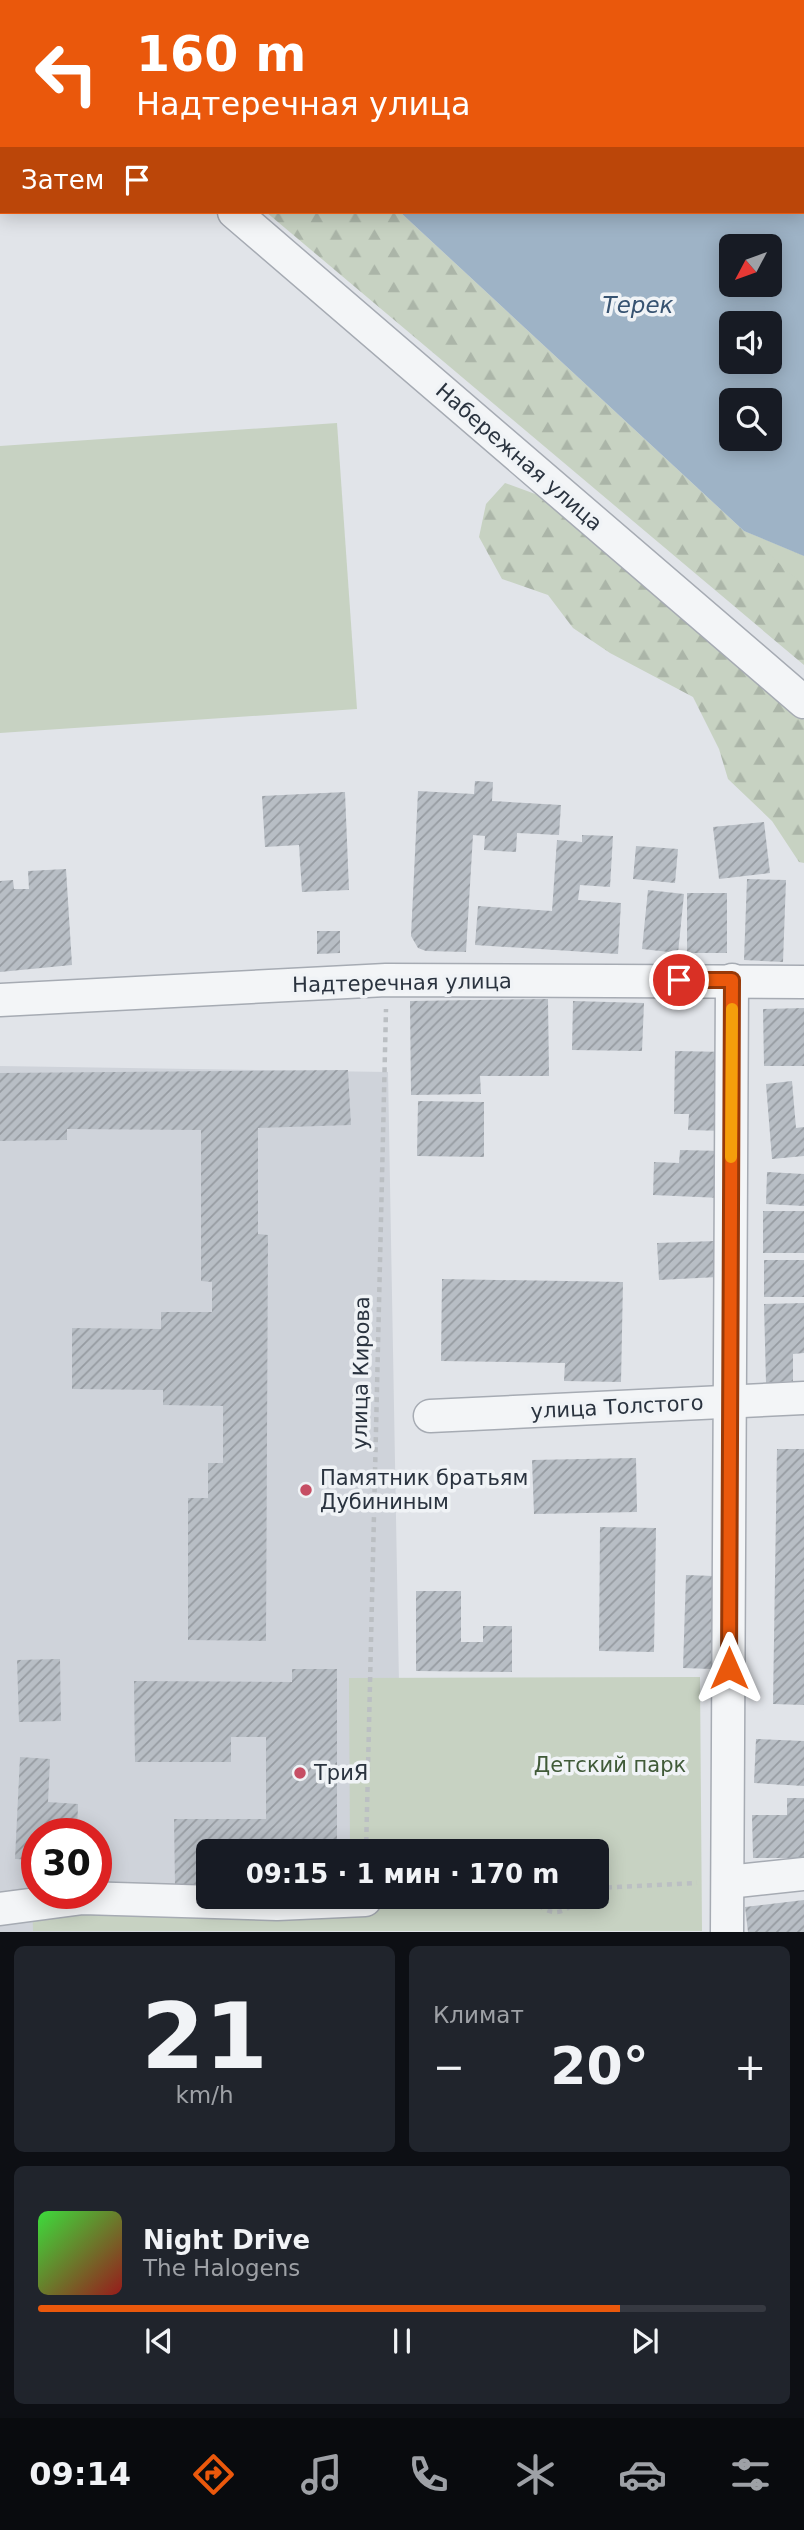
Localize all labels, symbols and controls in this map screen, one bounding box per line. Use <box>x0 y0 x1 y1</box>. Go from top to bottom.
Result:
text: 160 m <box>136 26 306 83</box>
icon: left <box>21 28 112 119</box>
text: Надтеречная улица <box>136 85 471 123</box>
icon: arrive <box>118 161 156 199</box>
text: Затем <box>21 165 104 195</box>
north arrow <box>719 234 782 298</box>
map controls <box>719 234 782 451</box>
water label: Терек <box>603 292 674 318</box>
button: sound <box>719 311 782 374</box>
street label: Набережная улица <box>431 378 607 536</box>
button: search <box>719 388 782 451</box>
pin <box>649 950 709 1010</box>
icon: arrive <box>660 961 698 999</box>
street label: Надтеречная улица <box>292 969 512 997</box>
street label: улица Кирова <box>348 1296 374 1450</box>
street label: улица Толстого <box>530 1390 704 1424</box>
place label: Памятник братьям Дубининым <box>320 1466 528 1514</box>
marker: Памятник братьям Дубининым <box>298 1482 314 1498</box>
position arrow <box>692 1631 766 1705</box>
park label: Детский парк <box>534 1753 686 1777</box>
place label: ТриЯ <box>313 1761 368 1785</box>
marker: ТриЯ <box>292 1765 308 1781</box>
speed limit sign: 30 <box>21 1818 112 1909</box>
text: 09:15 · 1 мин · 170 m <box>246 1859 559 1889</box>
text: 21 <box>141 1984 268 2089</box>
text: Климат <box>433 2002 524 2028</box>
text: 20° <box>550 2036 649 2096</box>
text: − <box>433 2045 465 2089</box>
text: + <box>734 2045 766 2089</box>
text: km/h <box>175 2082 234 2108</box>
text: Night Drive <box>143 2225 310 2255</box>
text: The Halogens <box>143 2255 300 2281</box>
icon: previous <box>140 2322 178 2360</box>
icon: pause <box>383 2322 421 2360</box>
icon: next <box>626 2322 664 2360</box>
icon: directions <box>189 2450 238 2499</box>
icon: music <box>297 2450 346 2499</box>
icon: phone <box>404 2450 453 2499</box>
icon: climate <box>511 2450 560 2499</box>
icon: car <box>618 2450 667 2499</box>
icon: filters <box>726 2450 775 2499</box>
text: 09:14 <box>29 2455 131 2493</box>

